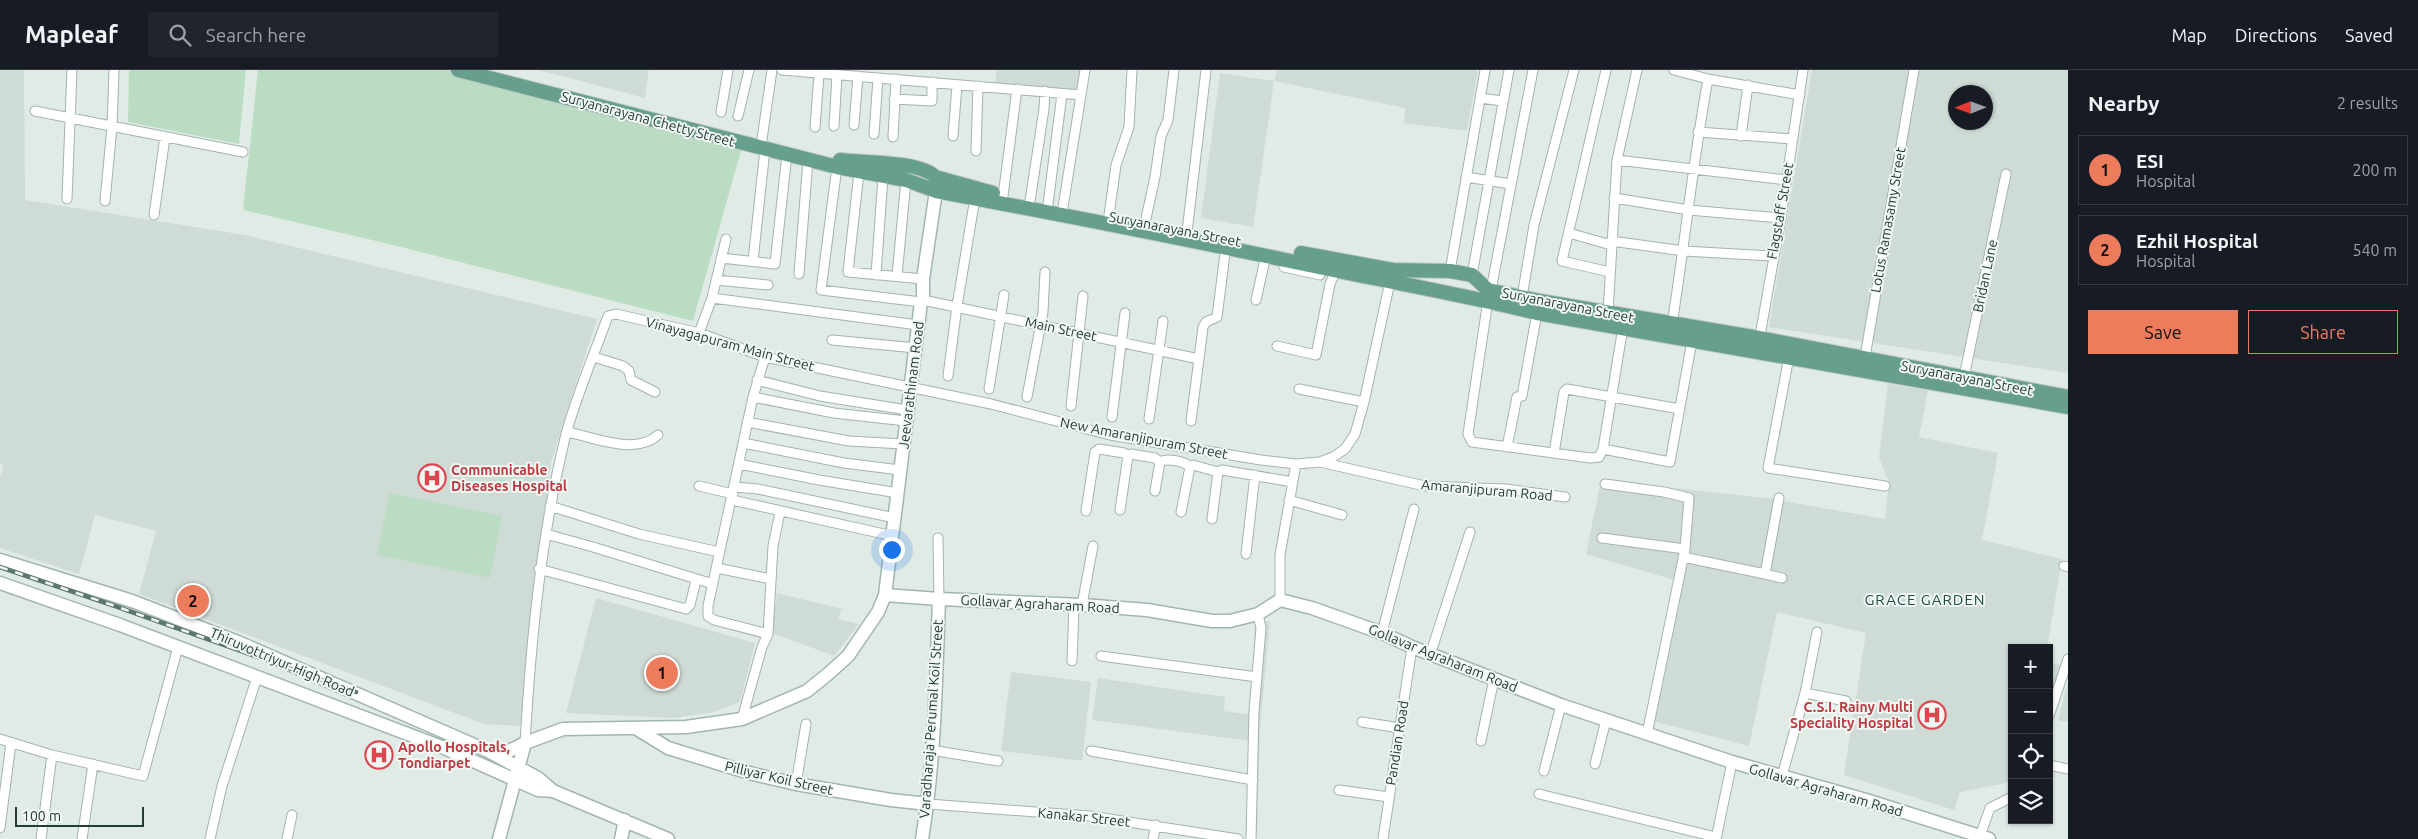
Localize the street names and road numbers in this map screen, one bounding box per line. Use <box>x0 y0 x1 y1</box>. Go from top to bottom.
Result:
street label: Suryanarayana Chetty Street <box>559 88 737 150</box>
street label: Lotus Ramasamy Street <box>1867 145 1909 294</box>
street label: Flagstaff Street <box>1764 161 1796 261</box>
street label: Suryanarayana Street <box>1108 208 1243 250</box>
street label: Bridan Lane <box>1969 238 2001 314</box>
street label: Suryanarayana Street <box>1501 284 1636 326</box>
street label: Vinayagapuram Main Street <box>644 314 817 374</box>
street label: Main Street <box>1024 314 1099 345</box>
street label: Jeevarathinam Road <box>895 320 927 450</box>
street label: Suryanarayana Street <box>1900 357 2035 399</box>
street label: New Amaranjipuram Street <box>1059 414 1230 462</box>
street label: Amaranjipuram Road <box>1421 476 1553 504</box>
street label: Gollavar Agraharam Road <box>960 592 1120 616</box>
street label: Varadharaja Perumal Koil Street <box>916 619 946 819</box>
street label: Gollavar Agraharam Road <box>1366 621 1520 695</box>
street label: Thiruvottriyur High Road <box>207 624 357 700</box>
street label: Pandian Road <box>1382 699 1412 787</box>
street label: Pilliyar Koil Street <box>723 758 835 798</box>
street label: Gollavar Agraharam Road <box>1747 760 1905 820</box>
street label: Kanakar Street <box>1037 804 1131 830</box>

